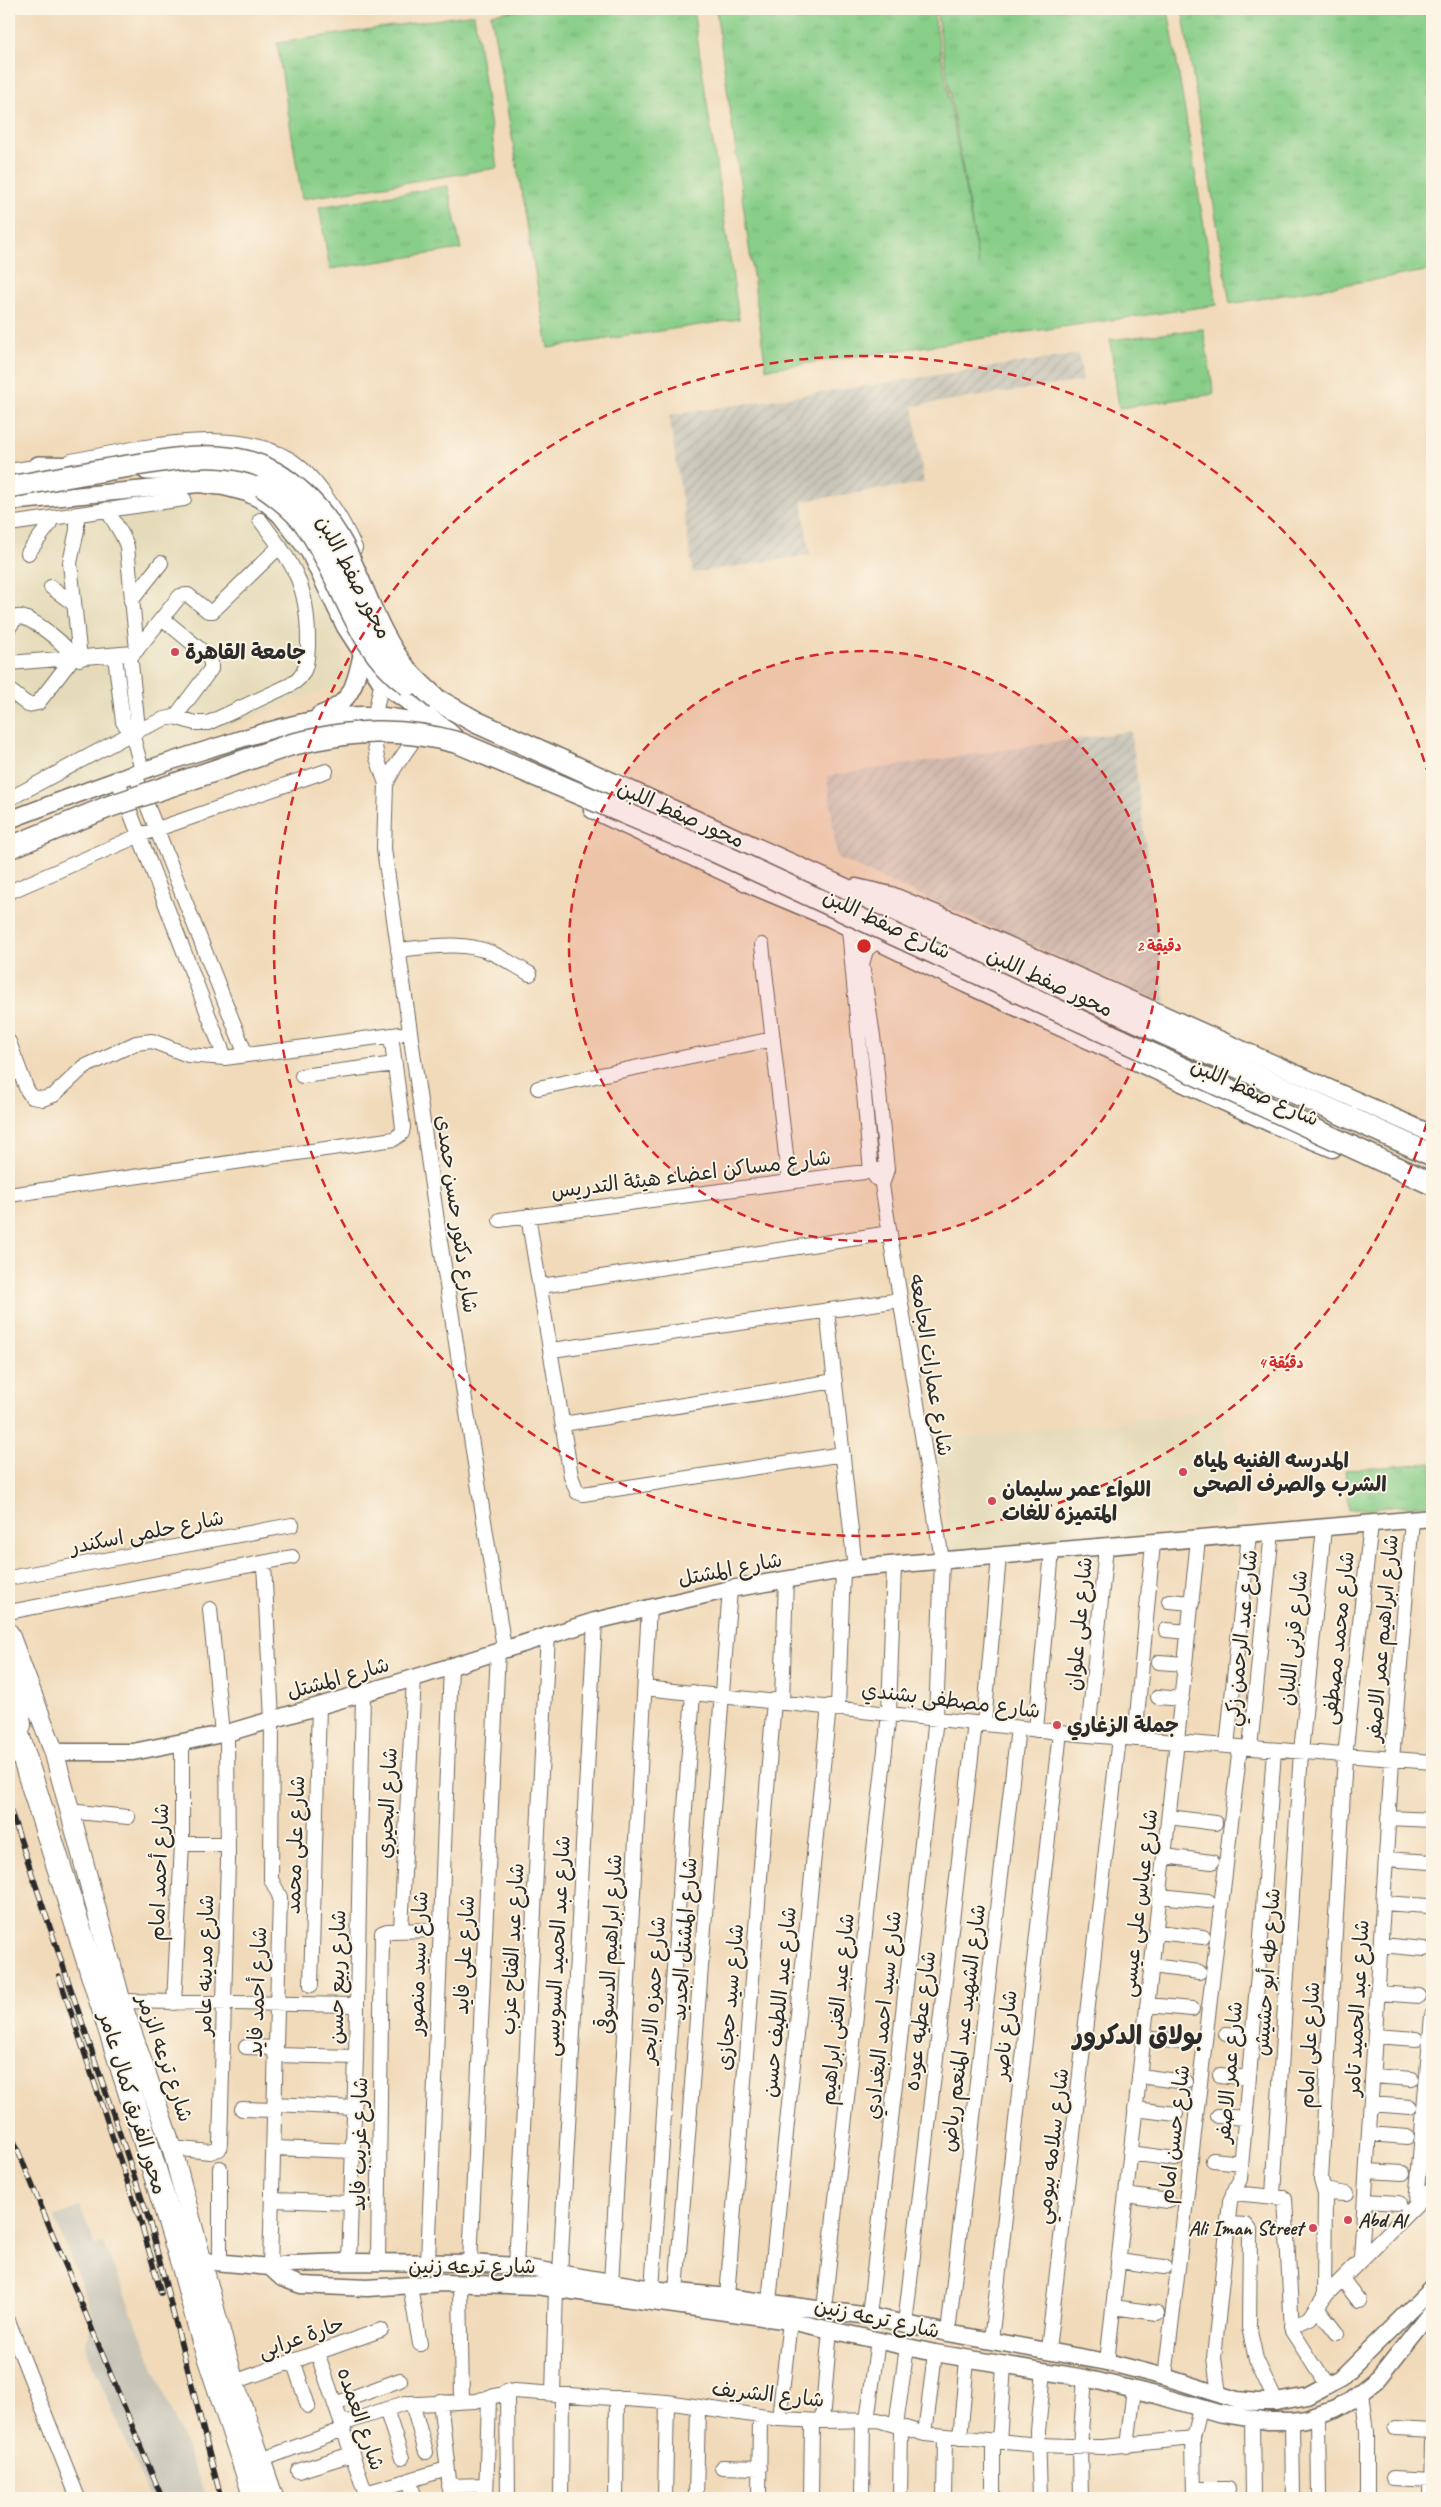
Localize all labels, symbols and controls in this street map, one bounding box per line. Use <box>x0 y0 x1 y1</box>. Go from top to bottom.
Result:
street label: محور صفط اللبن <box>311 511 397 643</box>
place label: جامعة القاهرة <box>185 639 306 665</box>
marker: جامعة القاهرة <box>169 646 181 658</box>
street label: محور صفط اللبن <box>614 774 748 854</box>
street label: شارع صفط اللبن <box>818 883 955 967</box>
centre of rings <box>855 937 873 955</box>
text: 2 دقيقة <box>1137 937 1182 956</box>
street label: محور صفط اللبن <box>983 941 1117 1023</box>
street label: شارع صفط اللبن <box>1186 1052 1323 1134</box>
street label: شارع دكتور حسن حمدى <box>428 1113 484 1315</box>
street label: شارع مساكن اعضاء هيئة التدريس <box>550 1144 833 1206</box>
street label: شارع عمارات الجامعه <box>902 1272 958 1458</box>
text: 4 دقيقة <box>1259 1354 1304 1373</box>
place label: المدرسه الفنيه لمياه الشرب والصرف الصحى <box>1193 1447 1387 1498</box>
marker: المدرسه الفنيه لمياه الشرب والصرف الصحى <box>1177 1466 1189 1478</box>
place label: اللواء عمر سليمان المتميزه للغات <box>1002 1476 1151 1526</box>
marker: اللواء عمر سليمان المتميزه للغات <box>986 1495 998 1507</box>
street label: شارع حلمى اسكندر <box>66 1504 226 1562</box>
street label: شارع ابراهيم عمر الاصفر <box>1360 1533 1407 1745</box>
street label: شارع المشتل <box>676 1546 785 1594</box>
street label: شارع عبد الرحمن زكي <box>1219 1548 1269 1728</box>
street label: شارع محمد مصطفى <box>1316 1550 1362 1726</box>
street label: شارع على علوان <box>1060 1556 1100 1692</box>
street label: شارع قرنى اللبان <box>1273 1569 1315 1707</box>
street label: شارع المشتل <box>284 1651 393 1707</box>
street label: شارع مصطفى بشندي <box>860 1676 1042 1726</box>
place label: جملة الزغاري <box>1067 1712 1179 1741</box>
marker: جملة الزغاري <box>1051 1719 1063 1731</box>
street label: شارع البحيري <box>371 1747 405 1859</box>
street label: شارع على محمد <box>280 1775 312 1915</box>
street label: شارع أحمد امام <box>144 1802 177 1942</box>
street label: شارع عباس على عيسى <box>1115 1807 1165 1999</box>
street label: شارع عبد الحميد السويسى <box>538 1835 578 2057</box>
street label: شارع ابراهيم الدسوقى <box>592 1853 631 2035</box>
street label: شارع المشتل الجديد <box>665 1856 705 2022</box>
street label: شارع عبد الفتاح عزب <box>495 1862 531 2036</box>
street label: شارع طه أبو حشيش <box>1248 1887 1288 2057</box>
street label: شارع سيد منصور <box>402 1890 436 2038</box>
street label: شارع مدينه عامر <box>191 1894 221 2038</box>
street label: شارع على فايد <box>448 1895 482 2015</box>
street label: شارع الشهيد عبد المنعم رياض <box>935 1903 994 2154</box>
street label: شارع عبد اللطيف حسن <box>756 1905 804 2099</box>
street label: شارع ربيع حسن <box>323 1909 353 2045</box>
street label: شارع سيد احمد البغدادي <box>859 1909 909 2121</box>
street label: شارع عبد الغنى ابراهيم <box>814 1912 863 2107</box>
street label: شارع حمزه الابحر <box>635 1915 673 2067</box>
street label: شارع عبد الحميد تامر <box>1339 1919 1377 2099</box>
street label: شارع سيد حجازى <box>711 1922 751 2072</box>
street label: شارع أحمد فايد <box>242 1926 274 2058</box>
street label: شارع عطيه عوده <box>899 1949 943 2093</box>
street label: شارع على امام <box>1293 1981 1328 2109</box>
street label: شارع ترعه الزمر <box>128 1989 199 2126</box>
street label: شارع ناصر <box>987 1989 1025 2083</box>
street label: شارع عمر الاصفر <box>1210 2000 1250 2146</box>
street label: محور الفريق كمال عامر <box>92 2007 173 2197</box>
district label: بولاق الدكرور <box>1071 2019 1203 2052</box>
street label: شارع حسن امام <box>1153 2063 1198 2205</box>
street label: شارع سلامه بيومي <box>1030 2066 1080 2226</box>
street label: شارع غريب فايد <box>345 2077 375 2211</box>
place label: Abd Al <box>1358 2207 1410 2233</box>
marker: Abd Al <box>1342 2214 1354 2226</box>
place label: Ali Iman Street <box>1188 2215 1306 2241</box>
marker: Ali Iman Street <box>1307 2222 1319 2234</box>
street label: شارع ترعه زنين <box>408 2253 536 2281</box>
street label: شارع ترعه زنين <box>812 2292 942 2346</box>
street label: حارة عرابى <box>254 2310 348 2365</box>
street label: شارع العمده <box>329 2364 391 2475</box>
street label: شارع الشريف <box>710 2375 826 2415</box>

